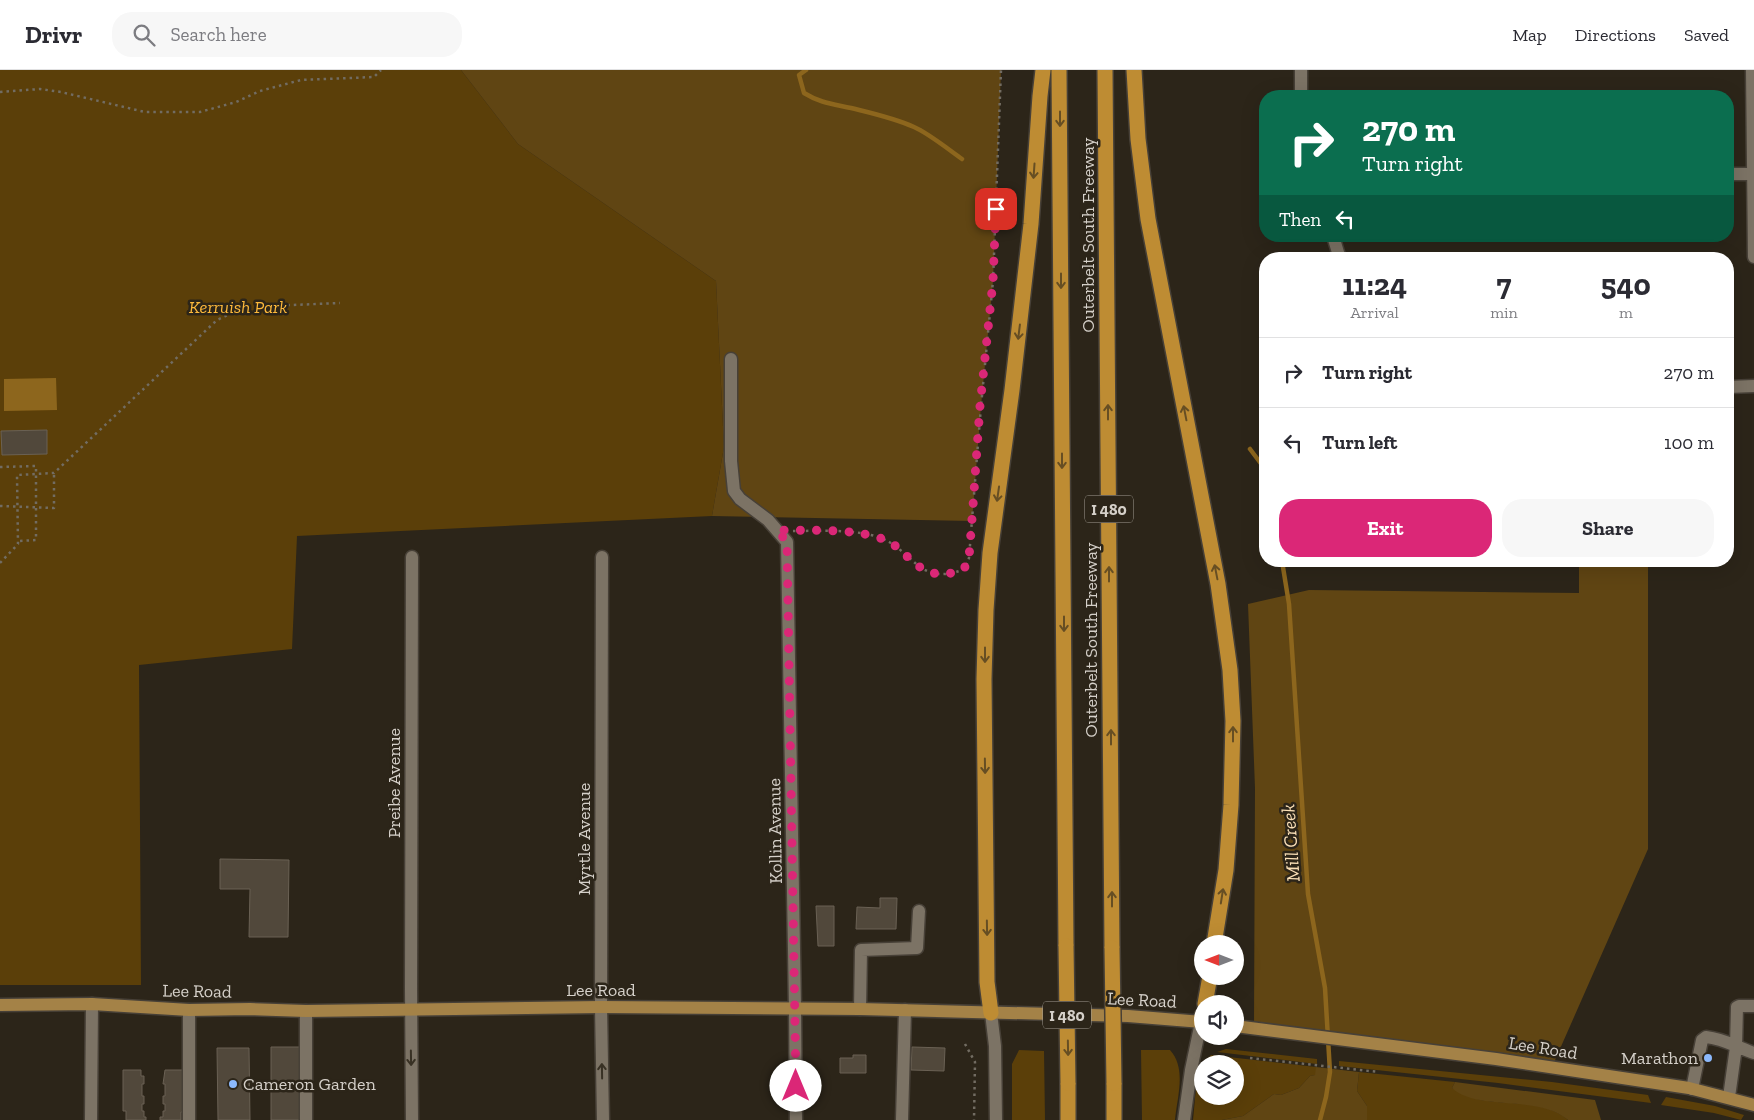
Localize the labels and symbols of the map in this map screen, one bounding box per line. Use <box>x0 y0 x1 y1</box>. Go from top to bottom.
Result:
one-way arrow <box>1055 110 1065 126</box>
street label: Outerbelt South Freeway <box>1077 137 1099 332</box>
one-way arrow <box>1030 163 1039 179</box>
pin <box>975 188 1017 230</box>
one-way arrow <box>1056 272 1066 289</box>
park label: Kerruish Park <box>189 296 287 318</box>
one-way arrow <box>1014 324 1024 340</box>
one-way arrow <box>1103 404 1113 420</box>
one-way arrow <box>1179 405 1189 421</box>
one-way arrow <box>1058 453 1067 469</box>
one-way arrow <box>993 485 1003 501</box>
road number: I 480 <box>1085 496 1133 522</box>
street label: Outerbelt South Freeway <box>1080 542 1102 737</box>
one-way arrow <box>1210 565 1220 581</box>
one-way arrow <box>1104 567 1114 583</box>
one-way arrow <box>1059 615 1069 631</box>
one-way arrow <box>980 647 990 663</box>
one-way arrow <box>1228 726 1238 742</box>
street label: Preibe Avenue <box>383 728 405 838</box>
one-way arrow <box>1106 729 1116 746</box>
one-way arrow <box>980 758 990 774</box>
street label: Kollin Avenue <box>763 778 787 884</box>
street label: Myrtle Avenue <box>573 783 595 895</box>
water label: Mill Creek <box>1276 803 1305 882</box>
one-way arrow <box>1217 888 1227 904</box>
one-way arrow <box>1107 892 1117 908</box>
one-way arrow <box>982 920 992 936</box>
north arrow <box>1194 935 1244 985</box>
street label: Lee Road <box>162 979 232 1003</box>
street label: Lee Road <box>566 979 636 1001</box>
street label: Lee Road <box>1107 987 1177 1013</box>
road number: I 480 <box>1043 1002 1091 1028</box>
street label: Lee Road <box>1507 1032 1579 1064</box>
one-way arrow <box>1063 1039 1072 1055</box>
place label: Marathon <box>1621 1047 1699 1069</box>
one-way arrow <box>406 1050 416 1066</box>
marker: Marathon <box>1702 1052 1714 1064</box>
position arrow <box>769 1059 821 1111</box>
one-way arrow <box>597 1064 607 1080</box>
place label: Cameron Garden <box>243 1073 377 1095</box>
marker: Cameron Garden <box>227 1078 239 1090</box>

